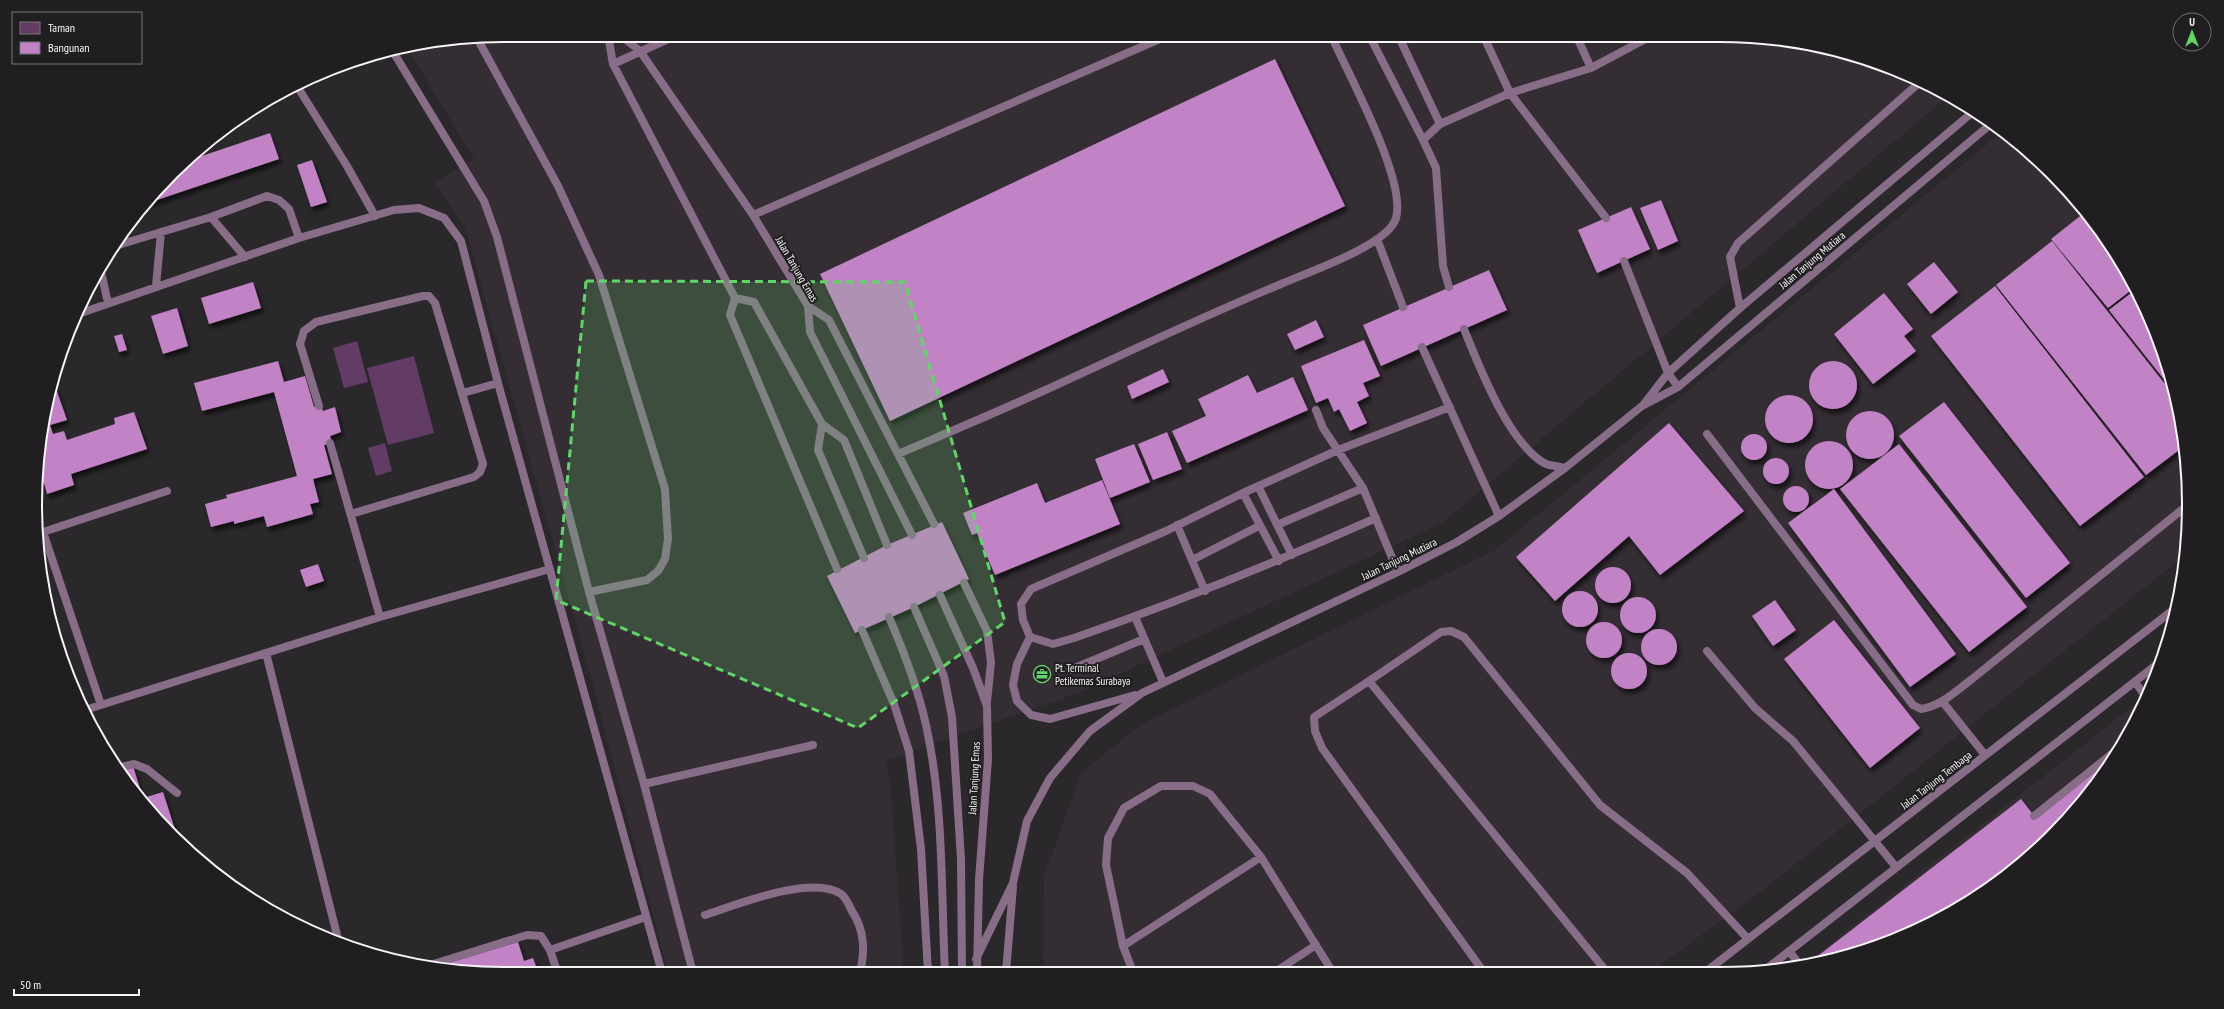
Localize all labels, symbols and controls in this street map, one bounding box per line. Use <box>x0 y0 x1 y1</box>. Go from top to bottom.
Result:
legend <box>12 12 142 64</box>
north arrow <box>2172 12 2212 52</box>
text: U <box>2189 15 2195 29</box>
text: Taman <box>48 20 75 35</box>
text: Bangunan <box>48 40 89 55</box>
street label: Jalan Tanjung Mutiara <box>1775 228 1848 292</box>
street label: Jalan Tanjung Emas <box>772 233 821 304</box>
street label: Jalan Tanjung Mutiara <box>1358 535 1439 584</box>
place label: Pt. Terminal Petikemas Surabaya <box>1055 661 1131 688</box>
office icon: Pt. Terminal Petikemas Surabaya <box>1032 664 1052 684</box>
street label: Jalan Tanjung Emas <box>965 741 983 816</box>
street label: Jalan Tanjung Tembaga <box>1897 748 1974 813</box>
scale bar <box>14 971 139 997</box>
text: 50 m <box>20 977 41 992</box>

